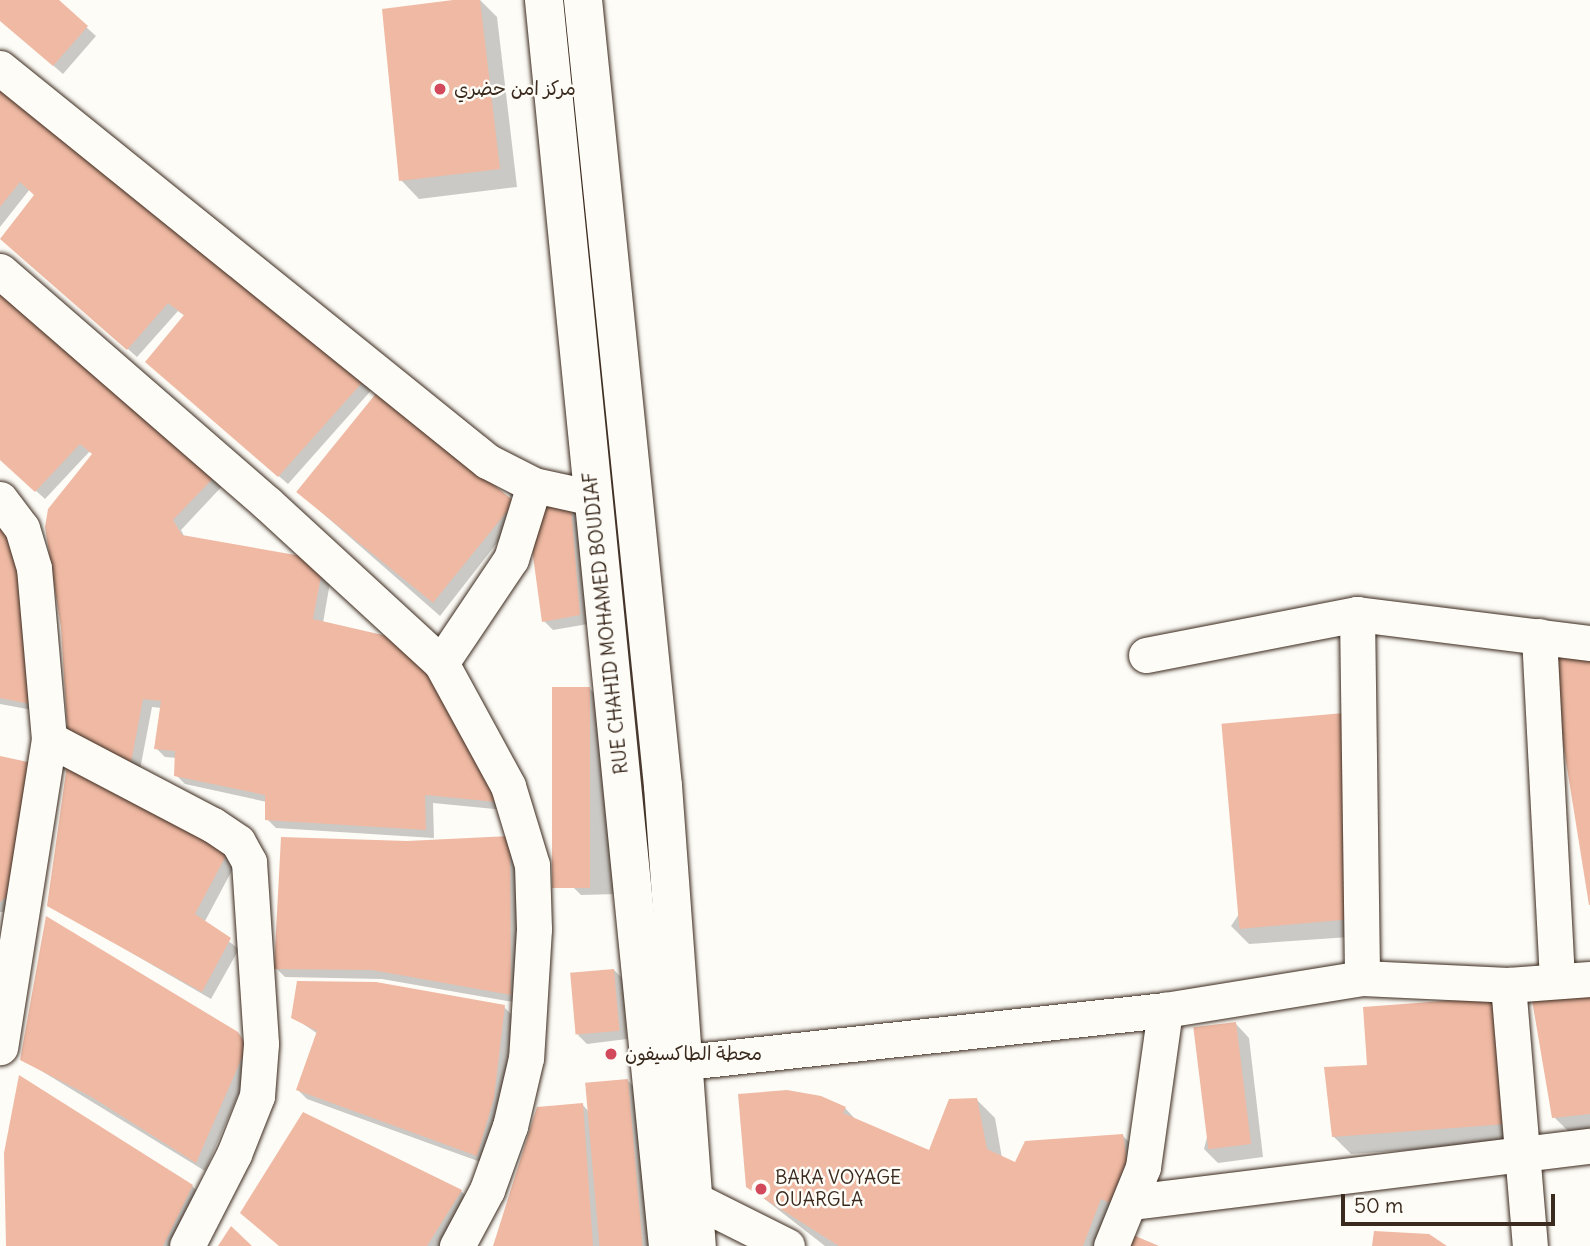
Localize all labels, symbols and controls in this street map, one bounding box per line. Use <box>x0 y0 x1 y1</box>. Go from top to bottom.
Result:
place label: مركز امن حضري <box>454 78 576 100</box>
marker: مركز امن حضري <box>432 81 448 97</box>
street label: RUE CHAHID MOHAMED BOUDIAF <box>579 471 633 775</box>
place label: محطة الطاكسيفون <box>625 1043 762 1065</box>
marker: محطة الطاكسيفون <box>603 1046 619 1062</box>
place label: BAKA VOYAGE OUARGLA <box>775 1167 901 1211</box>
scale bar <box>1345 1180 1558 1224</box>
marker: BAKA VOYAGE OUARGLA <box>753 1181 769 1197</box>
text: 50 m <box>1354 1192 1403 1219</box>

